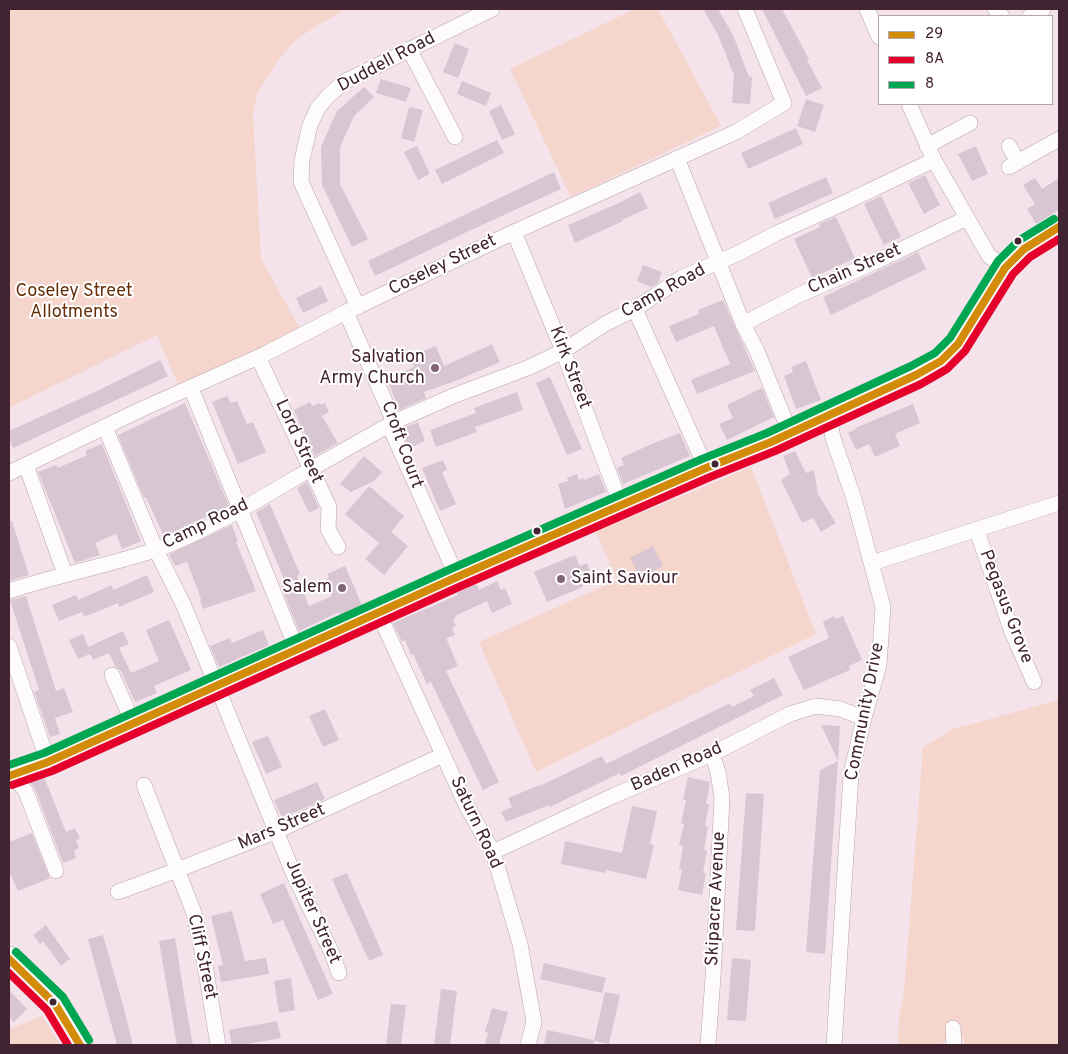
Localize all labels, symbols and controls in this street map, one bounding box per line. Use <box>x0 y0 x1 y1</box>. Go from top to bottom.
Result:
legend <box>878 15 1053 105</box>
text: 29 <box>925 25 943 44</box>
street label: Duddell Road <box>334 28 440 98</box>
text: 8A <box>925 50 944 69</box>
text: 8 <box>925 75 934 94</box>
street label: Coseley Street <box>386 231 500 301</box>
unlabelled marker <box>1013 236 1023 246</box>
street label: Chain Street <box>805 240 905 300</box>
street label: Camp Road <box>618 260 710 324</box>
park label: Coseley Street Allotments <box>16 281 132 324</box>
street label: Kirk Street <box>543 324 595 412</box>
place label: Salvation Army Church <box>319 347 425 389</box>
marker: Salvation Army Church <box>429 362 441 374</box>
street label: Lord Street <box>269 396 327 488</box>
street label: Croft Court <box>375 398 427 492</box>
unlabelled marker <box>710 459 720 469</box>
street label: Camp Road <box>160 495 252 555</box>
unlabelled marker <box>532 526 542 536</box>
street label: Pegasus Grove <box>973 547 1037 667</box>
place label: Saint Saviour <box>571 568 678 590</box>
marker: Saint Saviour <box>555 573 567 585</box>
place label: Salem <box>282 577 332 599</box>
marker: Salem <box>336 582 348 594</box>
street label: Community Drive <box>842 641 890 783</box>
street label: Baden Road <box>628 738 726 798</box>
street label: Saturn Road <box>444 773 506 873</box>
street label: Mars Street <box>235 800 329 856</box>
street label: Skipacre Avenue <box>703 831 731 967</box>
street label: Jupiter Street <box>279 856 345 968</box>
street label: Cliff Street <box>181 912 221 1002</box>
unlabelled marker <box>48 997 58 1007</box>

